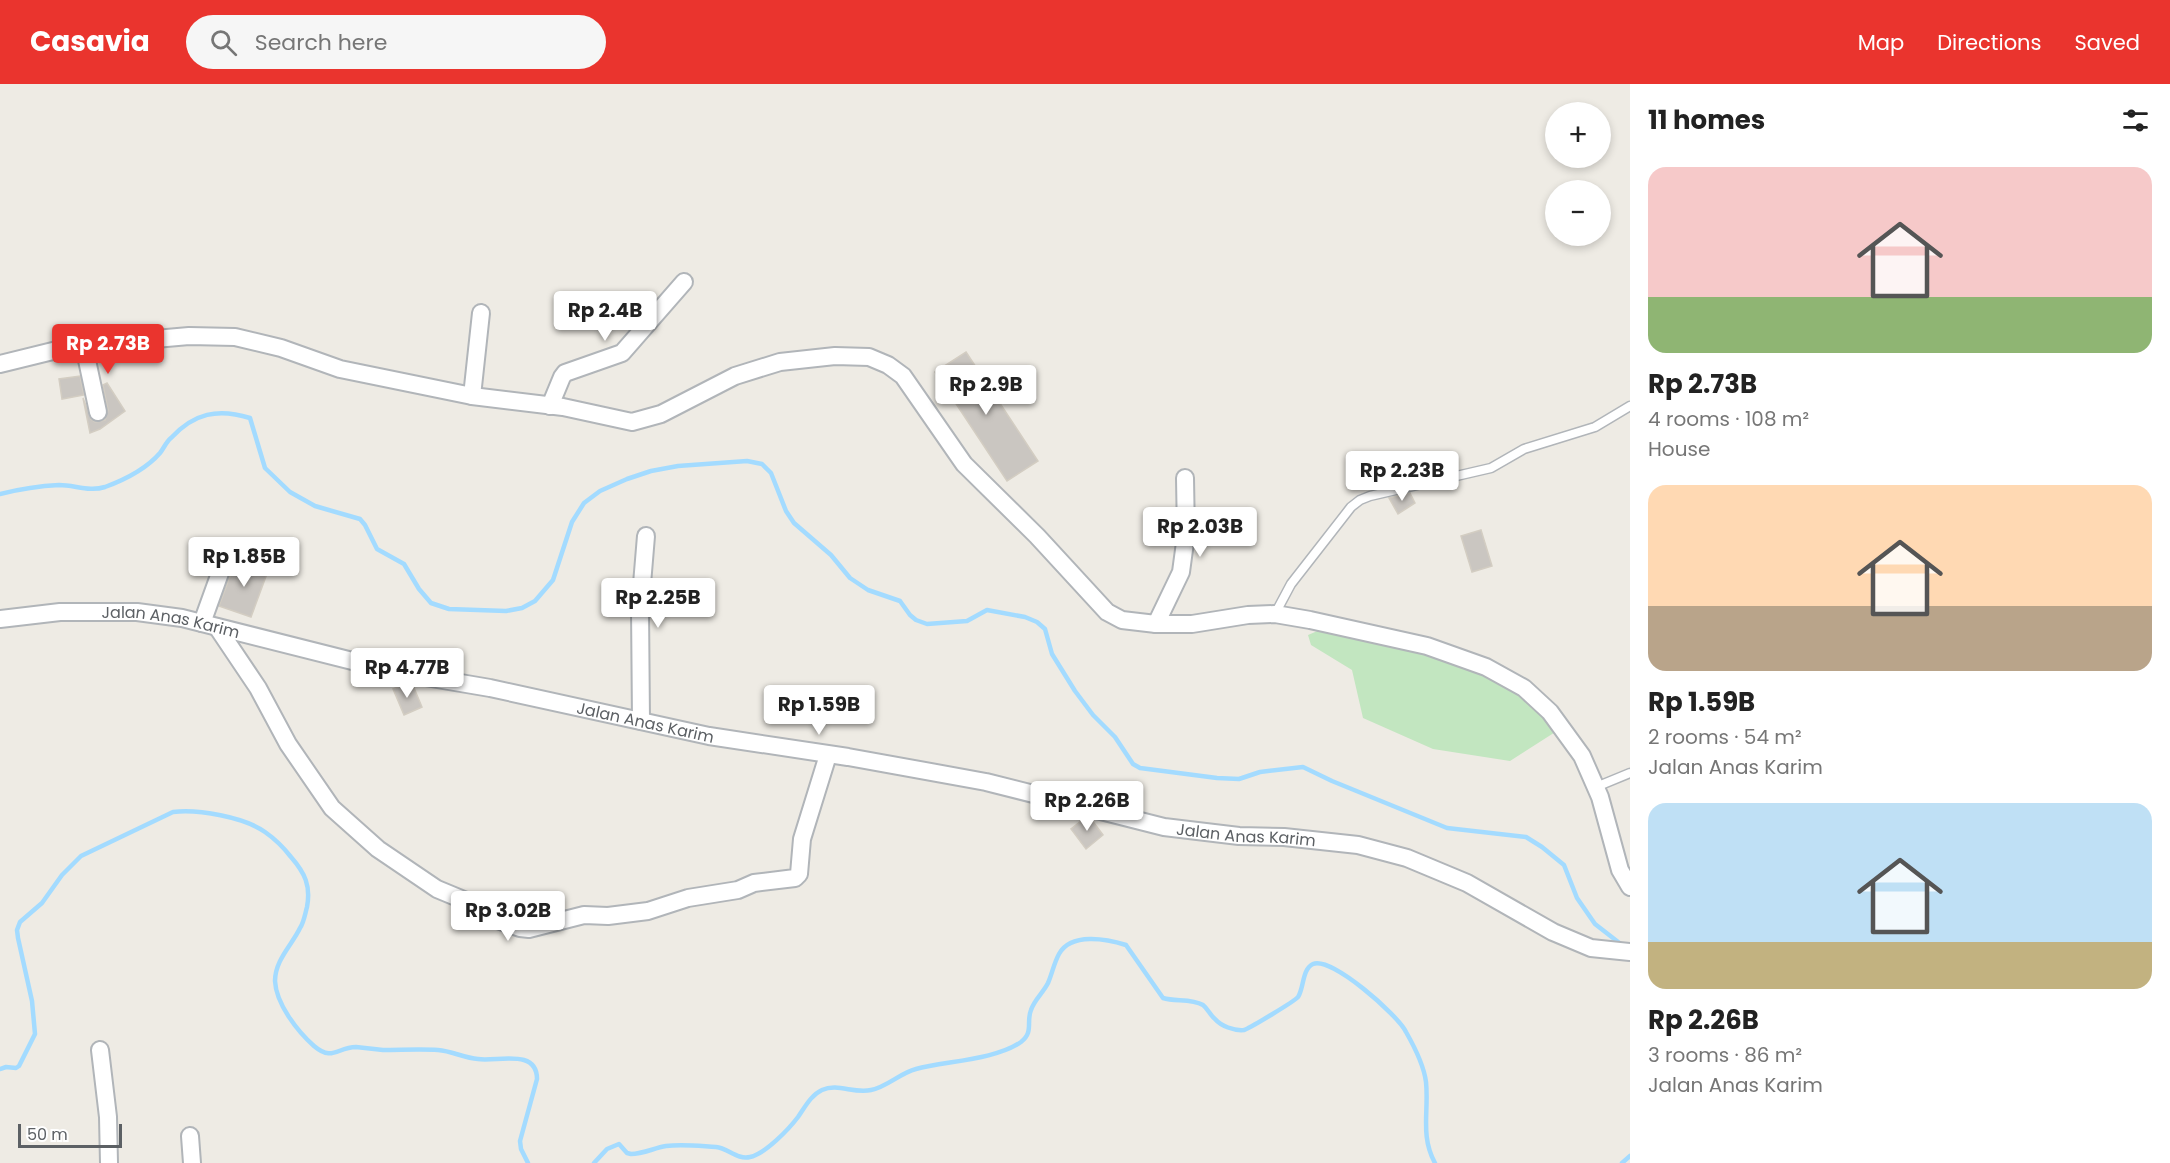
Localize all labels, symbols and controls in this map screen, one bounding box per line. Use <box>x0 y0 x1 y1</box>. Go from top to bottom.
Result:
search box <box>186 15 606 69</box>
text: Casavia <box>30 22 150 61</box>
icon: search <box>207 26 240 59</box>
text: Search here <box>255 27 387 58</box>
text: Map <box>1858 28 1904 57</box>
text: Directions <box>1937 28 2041 57</box>
text: Saved <box>2074 28 2140 57</box>
map controls <box>1545 102 1611 246</box>
button: + <box>1545 102 1611 168</box>
text: 11 homes <box>1648 102 1765 138</box>
icon: filters <box>2119 104 2152 137</box>
button: − <box>1545 180 1611 246</box>
icon: home <box>1846 206 1954 314</box>
pin: Rp 2.4B <box>550 291 660 342</box>
text: Rp 2.4B <box>568 296 642 324</box>
pin: Rp 2.73B <box>46 324 170 375</box>
text: Rp 2.73B <box>66 329 150 357</box>
pin: Rp 2.9B <box>931 365 1041 416</box>
text: Rp 2.73B <box>1648 366 1757 402</box>
text: Rp 2.9B <box>949 370 1023 398</box>
text: 4 rooms · 108 m² <box>1648 405 1809 433</box>
text: House <box>1648 435 1710 463</box>
pin: Rp 2.23B <box>1340 451 1464 502</box>
text: Rp 2.23B <box>1360 456 1444 484</box>
pin: Rp 2.03B <box>1138 507 1262 558</box>
text: Rp 2.03B <box>1157 512 1243 540</box>
icon: home <box>1846 524 1954 632</box>
pin: Rp 1.85B <box>182 537 306 588</box>
text: Rp 1.85B <box>202 542 286 570</box>
pin: Rp 2.25B <box>596 578 720 629</box>
text: Rp 2.25B <box>615 583 701 611</box>
street label: Jalan Anas Karim <box>102 600 242 644</box>
pin: Rp 4.77B <box>345 648 469 699</box>
text: Rp 4.77B <box>365 653 449 681</box>
text: Rp 1.59B <box>1648 684 1755 720</box>
pin: Rp 1.59B <box>757 685 881 736</box>
text: Rp 1.59B <box>778 690 860 718</box>
street label: Jalan Anas Karim <box>575 696 716 748</box>
text: 2 rooms · 54 m² <box>1648 723 1802 751</box>
text: Jalan Anas Karim <box>1648 753 1823 781</box>
pin: Rp 2.26B <box>1025 781 1149 832</box>
text: Rp 2.26B <box>1044 786 1130 814</box>
street label: Jalan Anas Karim <box>1175 817 1317 852</box>
icon: home <box>1846 842 1954 950</box>
pin: Rp 3.02B <box>446 891 570 942</box>
text: Rp 3.02B <box>465 896 551 924</box>
text: Rp 2.26B <box>1648 1002 1759 1038</box>
text: 3 rooms · 86 m² <box>1648 1041 1802 1069</box>
text: Jalan Anas Karim <box>1648 1071 1823 1099</box>
scale bar <box>18 1121 122 1148</box>
text: 50 m <box>27 1123 68 1146</box>

